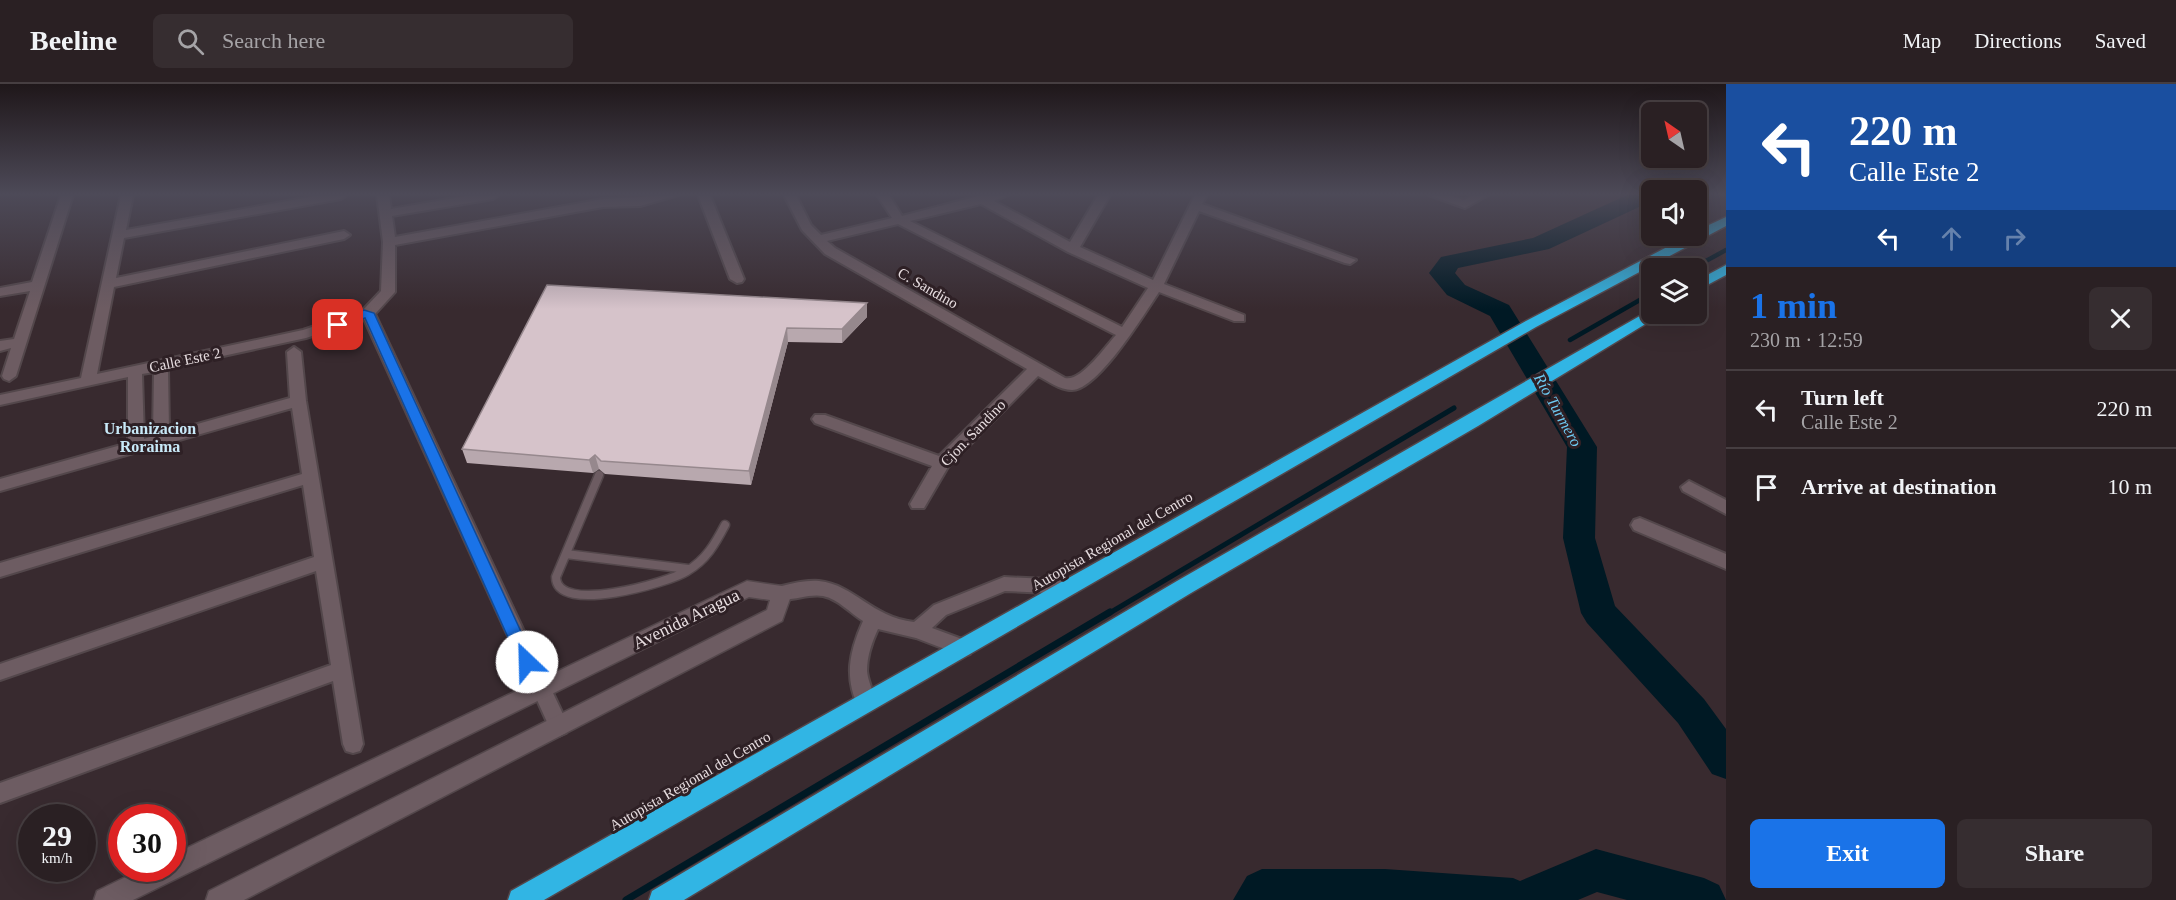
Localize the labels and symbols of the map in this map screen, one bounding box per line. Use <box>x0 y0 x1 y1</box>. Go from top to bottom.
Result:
north arrow <box>1641 102 1707 168</box>
street label: C. Sandino <box>895 264 961 312</box>
pin <box>312 299 363 350</box>
street label: Calle Este 2 <box>148 345 222 375</box>
water label: Río Turmero <box>1531 370 1585 449</box>
street label: Cjon. Sandino <box>937 397 1009 469</box>
district label: Urbanizacion Roraima <box>104 420 196 455</box>
street label: Autopista Regional del Centro <box>1029 488 1195 594</box>
street label: Avenida Aragua <box>629 585 743 653</box>
position arrow <box>495 630 559 694</box>
street label: Autopista Regional del Centro <box>607 728 773 834</box>
speed limit sign: 30 <box>108 804 186 882</box>

